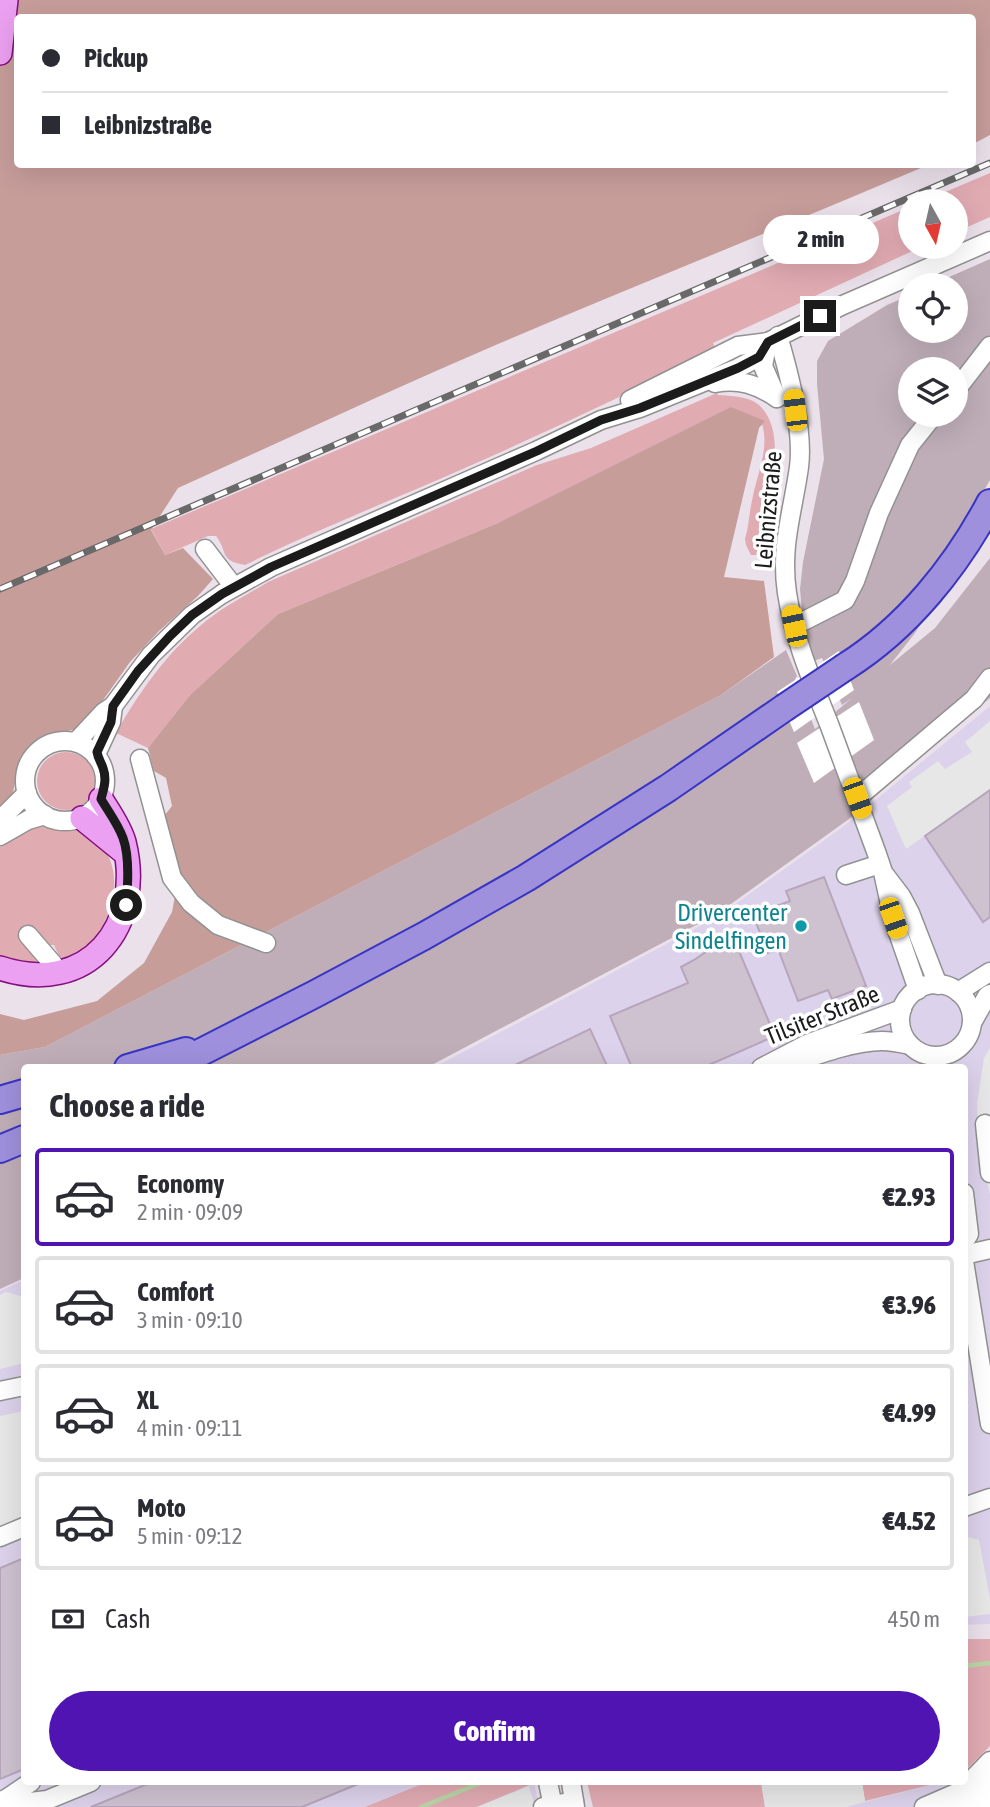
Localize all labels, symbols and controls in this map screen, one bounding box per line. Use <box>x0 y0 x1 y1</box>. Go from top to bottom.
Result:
text: Pickup <box>84 43 148 73</box>
text: Leibnizstraße <box>84 110 212 140</box>
north arrow <box>898 189 968 259</box>
map controls <box>898 189 968 427</box>
callout: 2 min <box>762 215 878 264</box>
text: 2 min <box>798 226 844 252</box>
button: locate <box>898 273 968 343</box>
route end <box>804 300 836 332</box>
button: layers <box>898 357 968 427</box>
car <box>783 388 808 432</box>
street label: Leibnizstraße <box>749 450 787 570</box>
car <box>780 603 809 649</box>
car <box>840 775 875 821</box>
route start <box>110 889 142 921</box>
car <box>877 895 910 941</box>
place label: Drivercenter Sindelfingen <box>675 899 788 954</box>
marker: Drivercenter Sindelfingen <box>793 918 809 934</box>
street label: Tilsiter Straße <box>761 980 883 1050</box>
text: Choose a ride <box>49 1087 205 1124</box>
icon: car <box>53 1166 116 1229</box>
text: Economy <box>137 1169 224 1199</box>
text: €2.93 <box>883 1182 936 1212</box>
text: 2 min · 09:09 <box>137 1199 243 1225</box>
icon: car <box>53 1274 116 1337</box>
text: Comfort <box>137 1277 214 1307</box>
text: €3.96 <box>883 1290 936 1320</box>
text: 3 min · 09:10 <box>137 1307 243 1333</box>
icon: car <box>53 1382 116 1445</box>
text: XL <box>137 1385 159 1415</box>
text: €4.99 <box>883 1398 936 1428</box>
text: 4 min · 09:11 <box>137 1415 243 1441</box>
icon: car <box>53 1490 116 1553</box>
text: Moto <box>137 1493 186 1523</box>
text: €4.52 <box>883 1506 936 1536</box>
text: 5 min · 09:12 <box>137 1523 243 1549</box>
icon: cash <box>49 1600 87 1638</box>
text: Cash <box>105 1604 151 1634</box>
text: 450 m <box>888 1606 940 1632</box>
button: Confirm <box>49 1691 940 1771</box>

